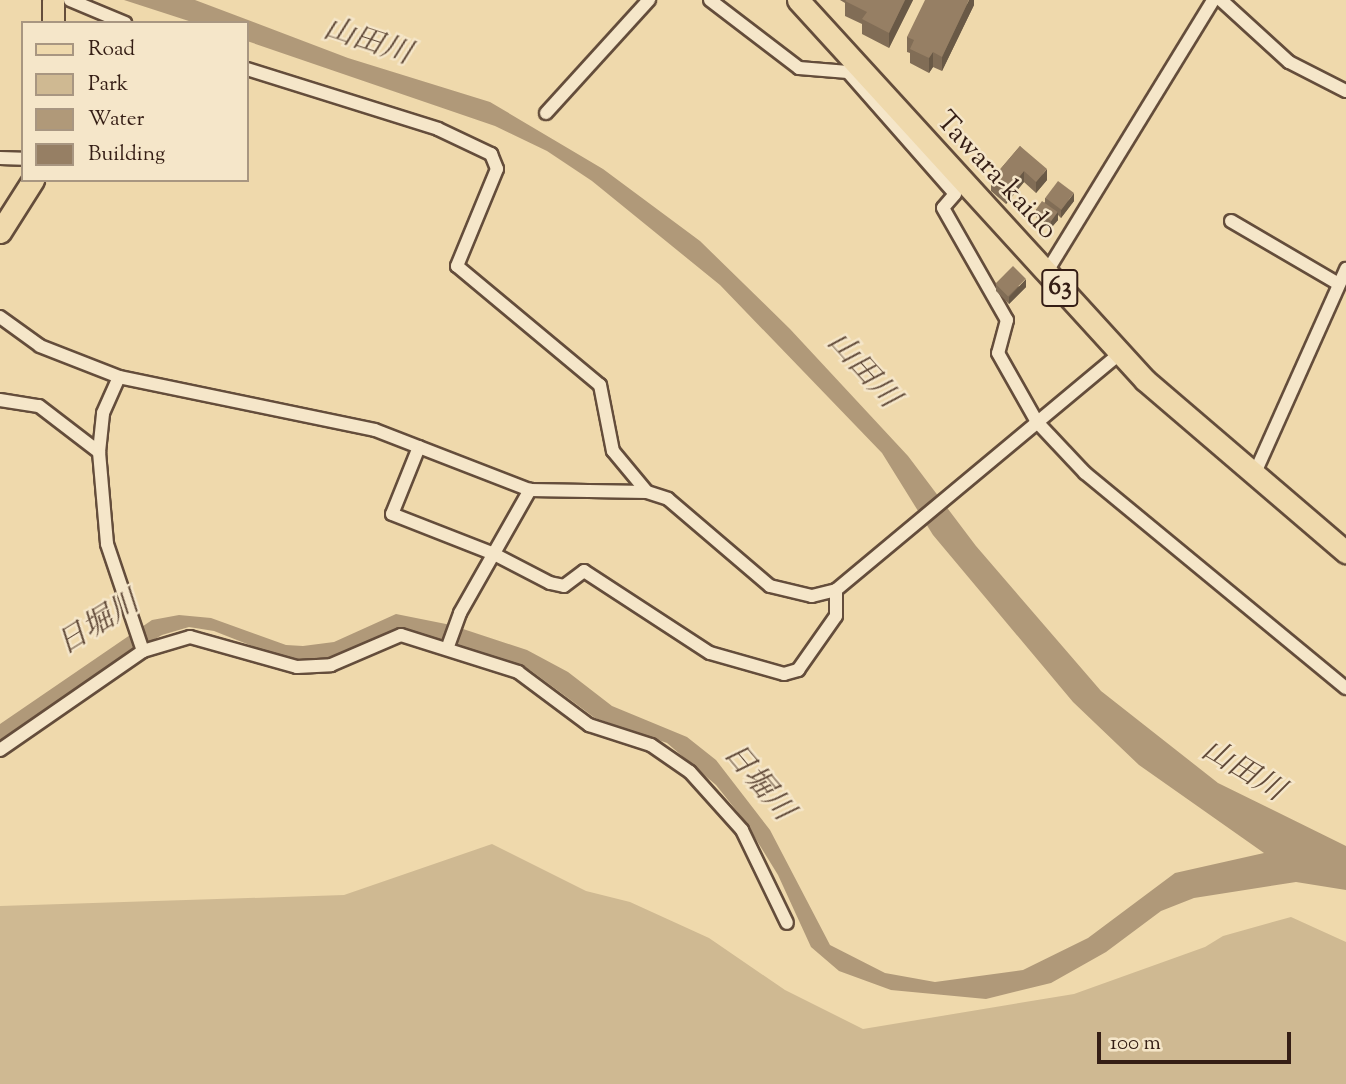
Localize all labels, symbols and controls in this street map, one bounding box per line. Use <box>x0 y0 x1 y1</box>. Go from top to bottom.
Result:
water label: 山田川 <box>319 12 415 74</box>
legend <box>21 21 248 182</box>
text: Road <box>88 35 135 65</box>
text: Park <box>88 70 128 100</box>
text: Water <box>88 105 144 135</box>
street label: Tawara-kaido <box>928 105 1064 247</box>
text: Building <box>88 140 165 170</box>
road number: 63 <box>1041 266 1079 310</box>
water label: 山田川 <box>819 326 905 416</box>
water label: 日堀川 <box>51 586 147 664</box>
water label: 山田川 <box>1194 733 1290 811</box>
water label: 日堀川 <box>714 737 800 829</box>
scale bar <box>1101 1018 1295 1062</box>
text: 100 m <box>1110 1029 1161 1059</box>

